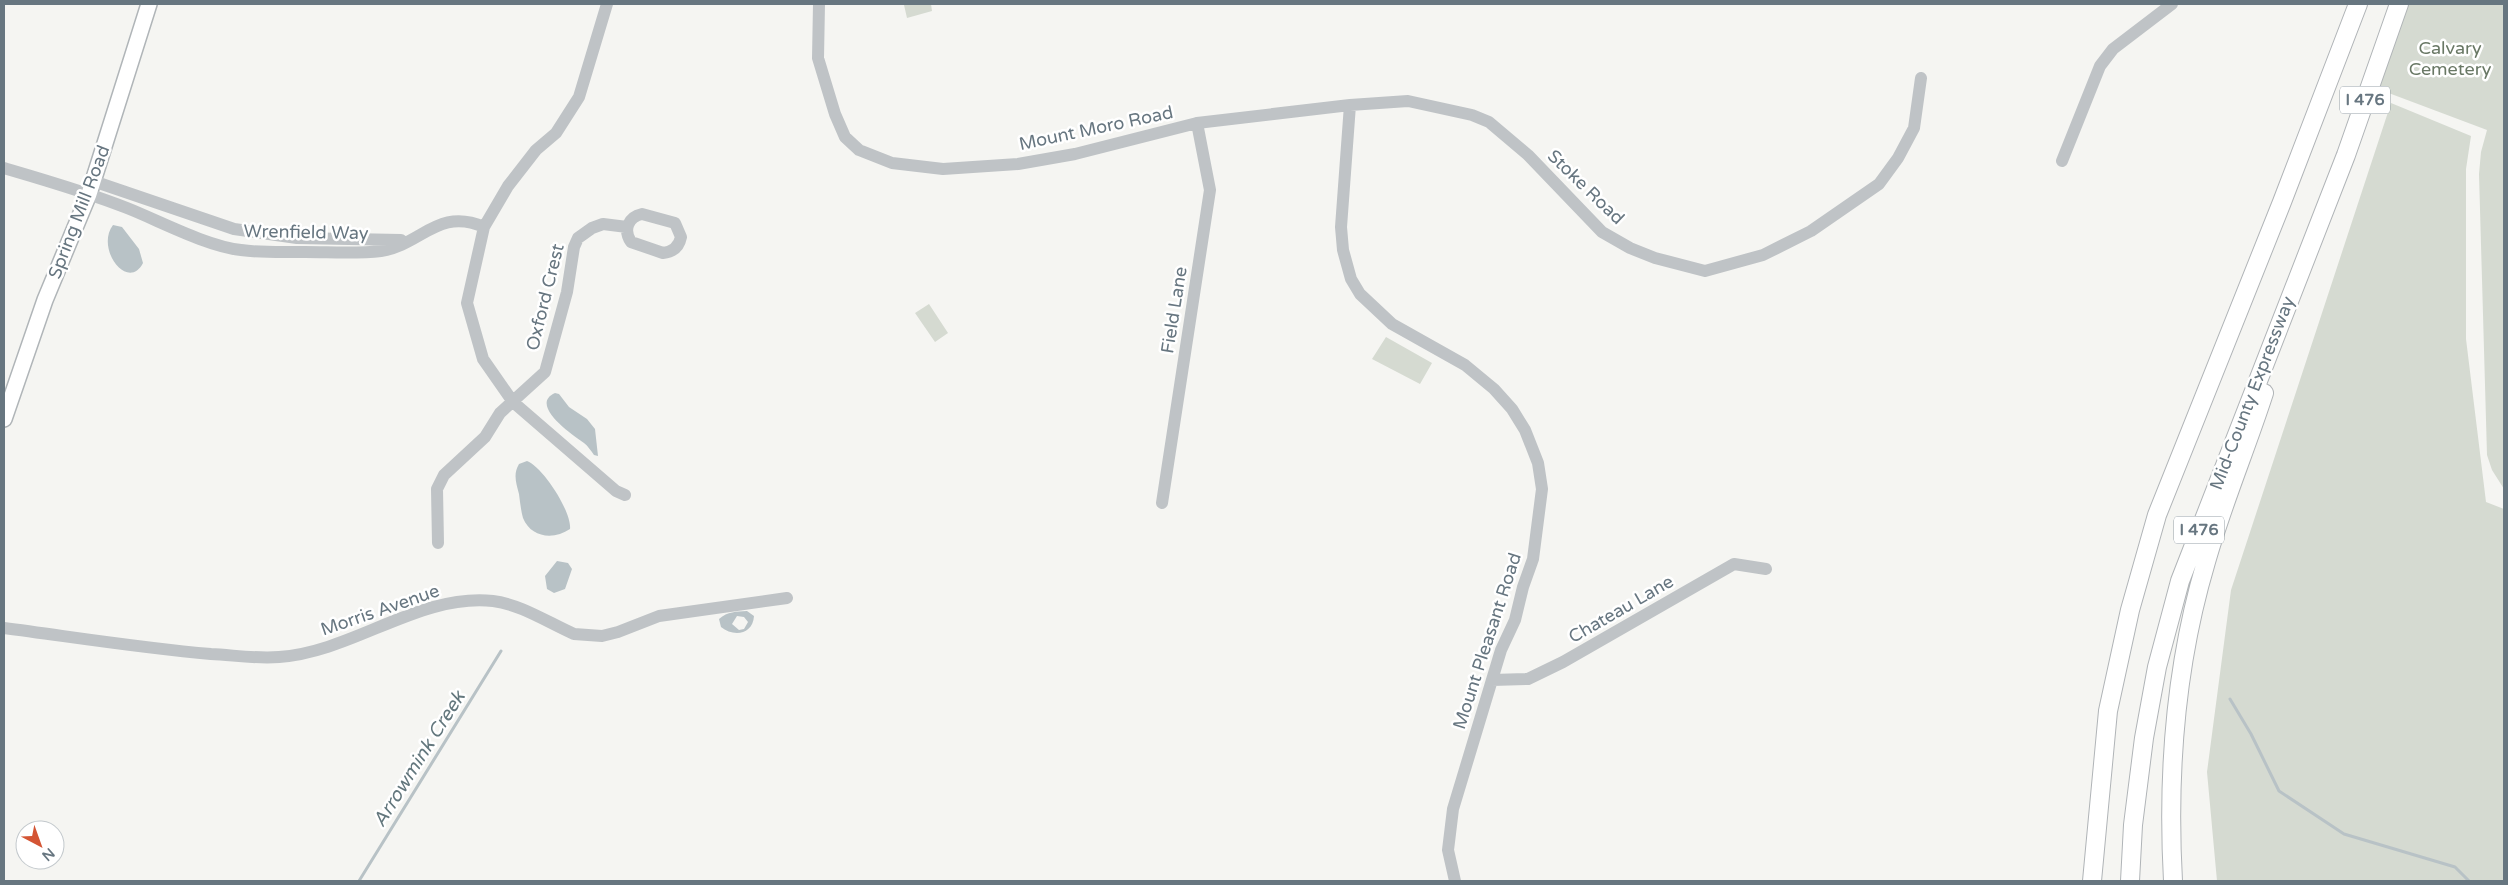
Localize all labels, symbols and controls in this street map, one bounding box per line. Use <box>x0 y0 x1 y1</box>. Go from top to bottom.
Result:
park label: Calvary Cemetery <box>2409 37 2492 80</box>
road number: I 476 <box>2340 86 2390 114</box>
street label: Mount Moro Road <box>1017 101 1175 155</box>
street label: Spring Mill Road <box>43 142 115 282</box>
street label: Stoke Road <box>1543 145 1629 229</box>
street label: Wrenfield Way <box>243 220 369 244</box>
street label: Oxford Crest <box>521 241 569 353</box>
street label: Field Lane <box>1156 265 1192 355</box>
street label: Mid-County Expressway <box>2205 293 2299 493</box>
road number: I 476 <box>2174 516 2224 544</box>
street label: Mount Pleasant Road <box>1448 550 1526 732</box>
street label: Chateau Lane <box>1565 570 1677 648</box>
street label: Morris Avenue <box>318 579 442 641</box>
water label: Arrowmink Creek <box>368 686 470 831</box>
north arrow <box>15 820 65 870</box>
text: N <box>38 844 58 865</box>

